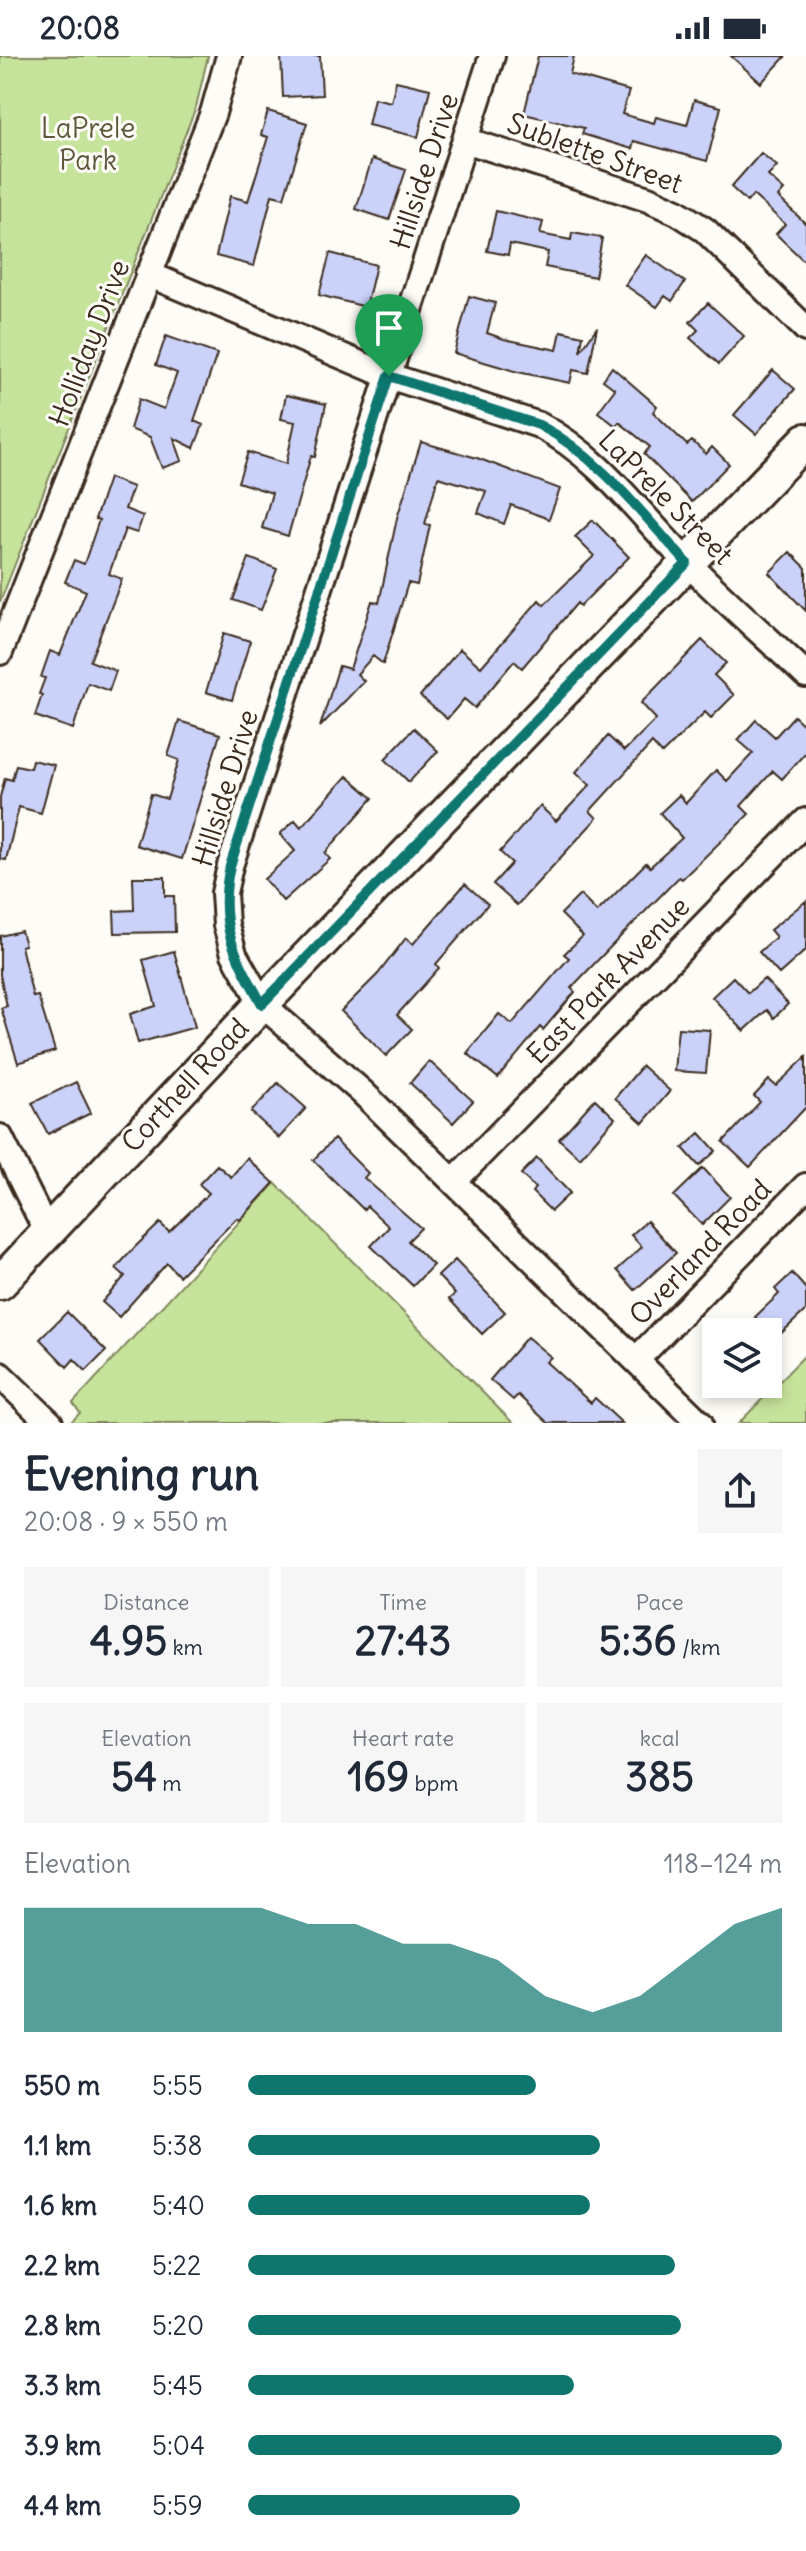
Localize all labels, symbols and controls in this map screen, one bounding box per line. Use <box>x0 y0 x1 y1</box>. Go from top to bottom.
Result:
text: 20:08 <box>40 9 120 47</box>
street label: Hillside Drive <box>382 88 466 254</box>
street label: Sublette Street <box>502 105 688 201</box>
park label: LaPrele Park <box>41 110 135 178</box>
street label: Holliday Drive <box>41 255 137 431</box>
pin <box>355 294 423 376</box>
icon: arrive <box>367 306 411 350</box>
street label: LaPrele Street <box>591 422 741 572</box>
street label: Hillside Drive <box>184 705 266 871</box>
street label: East Park Avenue <box>519 889 697 1071</box>
street label: Corthell Road <box>114 1010 256 1160</box>
street label: Overland Road <box>621 1172 779 1332</box>
map controls <box>702 1318 782 1398</box>
button: layers <box>702 1318 782 1398</box>
text: Evening run <box>24 1447 259 1502</box>
button: share <box>698 1449 782 1533</box>
text: 20:08 · 9 × 550 m <box>24 1505 228 1538</box>
text: Distance <box>103 1588 189 1616</box>
text: Time <box>379 1588 427 1616</box>
text: Pace <box>636 1588 684 1616</box>
text: 4.95 <box>90 1616 167 1666</box>
text: 27:43 <box>355 1616 451 1666</box>
text: 5:36 <box>599 1616 677 1666</box>
text: km <box>167 1633 203 1661</box>
text: /km <box>677 1633 720 1661</box>
text: Elevation <box>101 1724 191 1752</box>
text: Heart rate <box>352 1724 454 1752</box>
text: kcal <box>640 1724 679 1752</box>
text: 54 <box>111 1752 157 1802</box>
text: 169 <box>347 1752 409 1802</box>
text: 385 <box>625 1752 694 1802</box>
text: m <box>157 1769 182 1797</box>
text: bpm <box>409 1769 459 1797</box>
text: Elevation <box>24 1847 131 1880</box>
text: 118–124 m <box>663 1847 782 1880</box>
text: 550 m <box>24 2069 100 2102</box>
text: 5:55 <box>152 2069 203 2102</box>
text: 1.1 km <box>24 2129 91 2162</box>
text: 5:38 <box>152 2129 203 2162</box>
text: 1.6 km <box>24 2189 97 2222</box>
text: 5:40 <box>152 2189 205 2222</box>
text: 2.2 km <box>24 2249 100 2282</box>
text: 5:22 <box>152 2249 201 2282</box>
text: 2.8 km <box>24 2309 101 2342</box>
text: 5:20 <box>152 2309 204 2342</box>
text: 3.3 km <box>24 2369 101 2402</box>
text: 5:45 <box>152 2369 203 2402</box>
text: 3.9 km <box>24 2429 101 2462</box>
text: 5:04 <box>152 2429 205 2462</box>
text: 4.4 km <box>24 2489 101 2522</box>
text: 5:59 <box>152 2489 203 2522</box>

